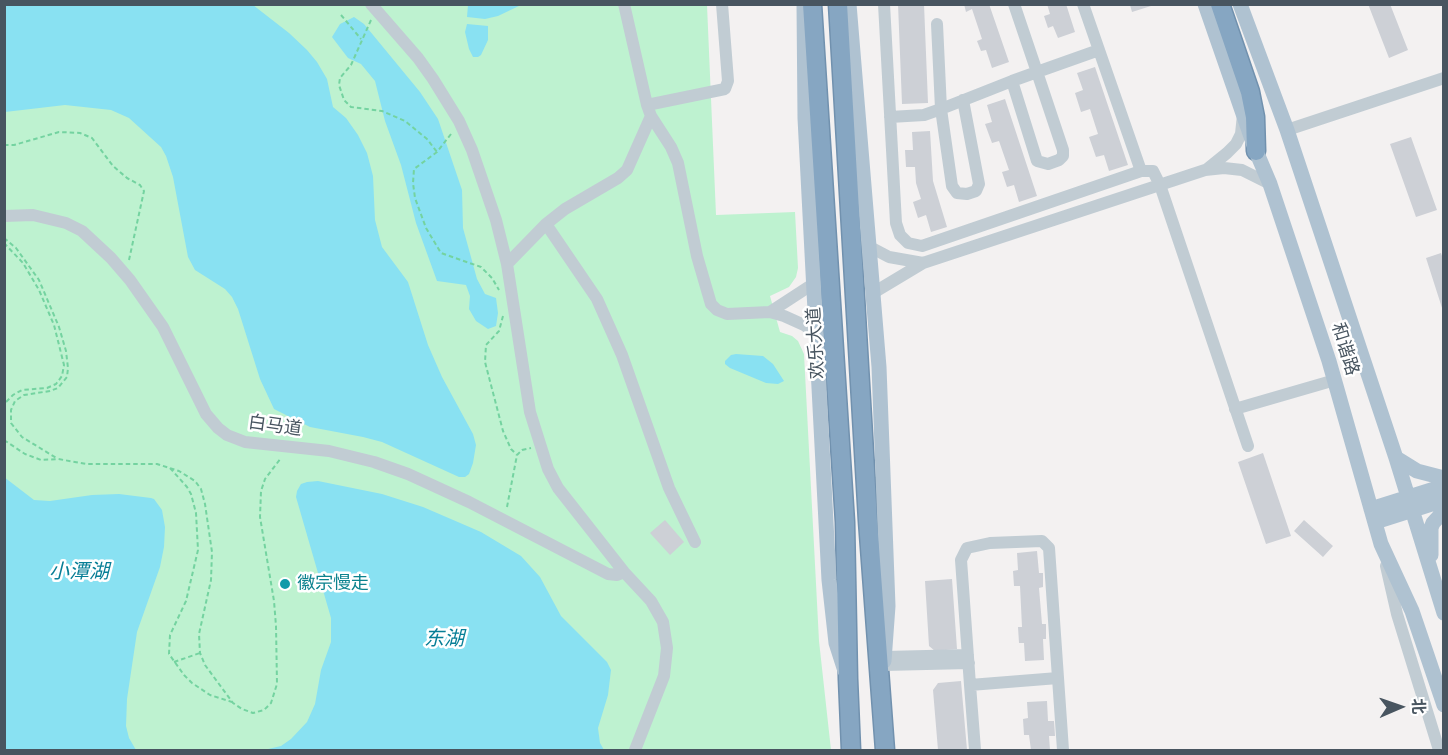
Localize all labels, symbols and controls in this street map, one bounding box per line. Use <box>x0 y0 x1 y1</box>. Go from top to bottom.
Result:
street label: 欢乐大道 <box>803 306 829 380</box>
street label: 和谐路 <box>1327 320 1363 378</box>
street label: 白马道 <box>247 412 303 440</box>
water label: 小潭湖 <box>49 560 109 584</box>
place label: 徽宗慢走 <box>297 573 369 595</box>
marker: 徽宗慢走 <box>278 577 292 591</box>
water label: 东湖 <box>424 627 464 651</box>
north arrow <box>1370 677 1430 737</box>
text: 北 <box>1409 698 1428 715</box>

